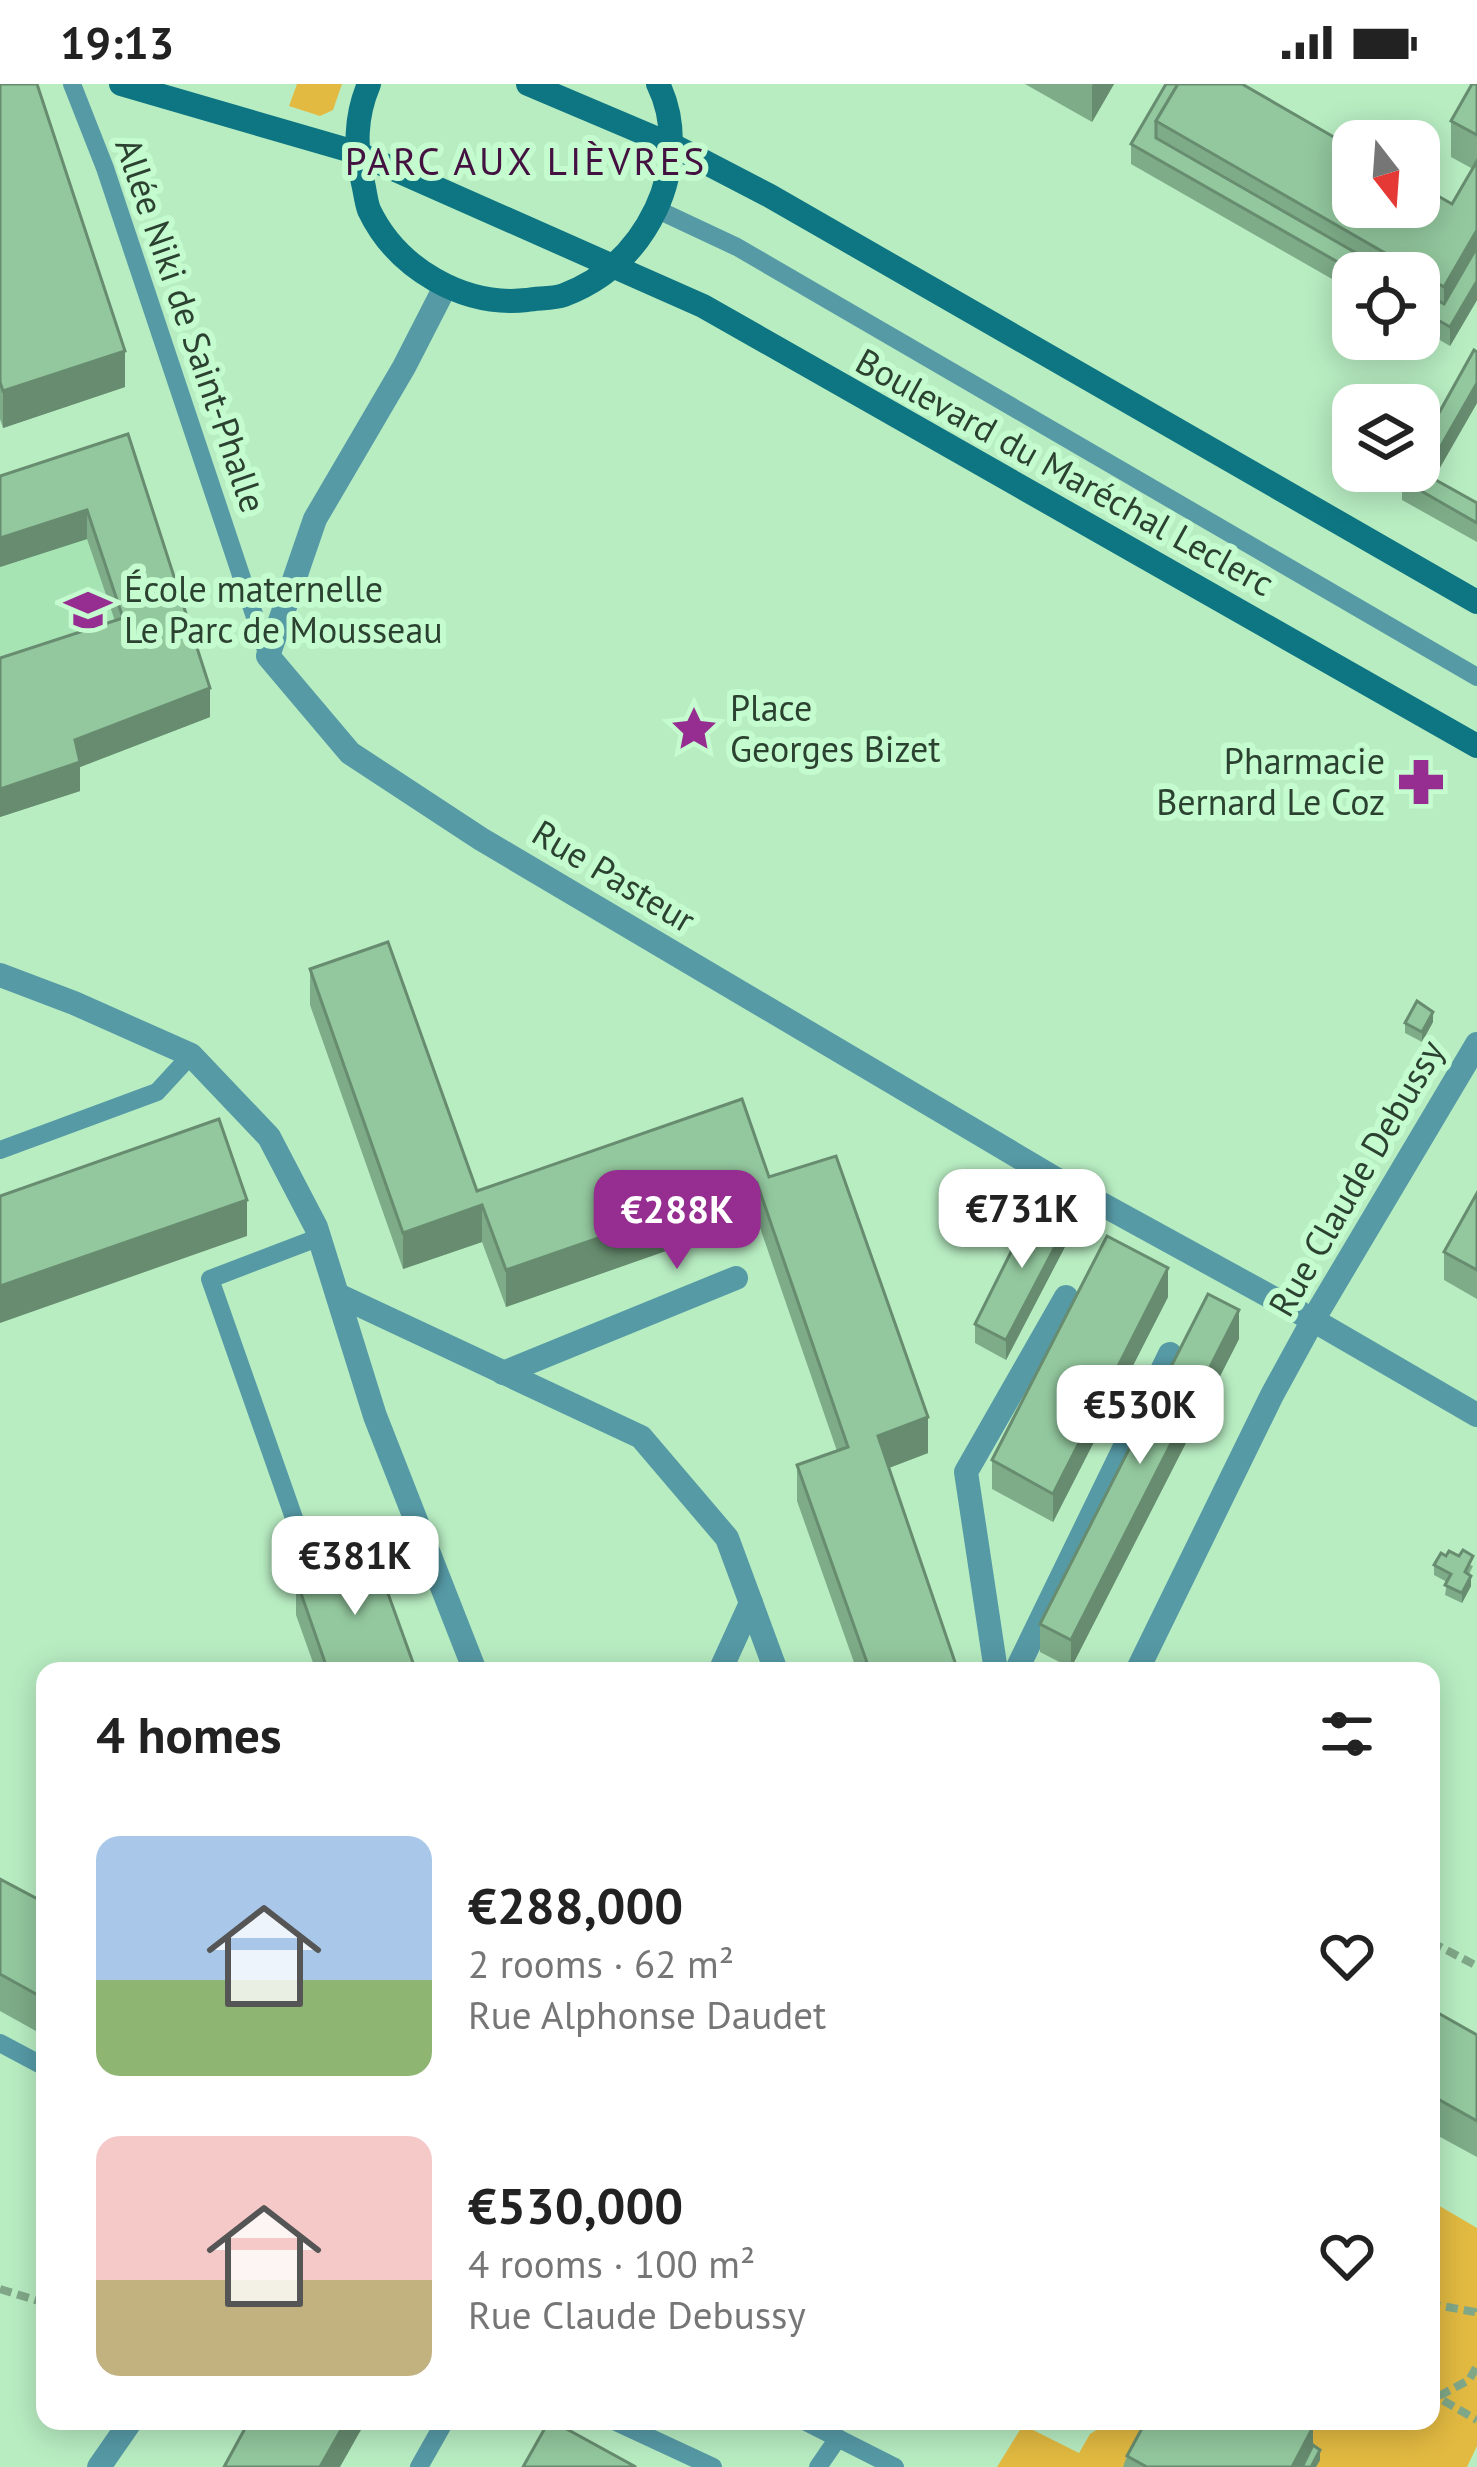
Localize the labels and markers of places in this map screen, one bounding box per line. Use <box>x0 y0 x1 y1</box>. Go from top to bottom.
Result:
place label: École maternelle Le Parc de Mousseau <box>124 565 443 653</box>
school or university icon: École maternelle Le Parc de Mousseau <box>63 585 113 635</box>
place label: Place Georges Bizet <box>730 684 941 772</box>
place icon: Place Georges Bizet <box>669 704 719 754</box>
place label: Pharmacie Bernard Le Coz <box>1156 737 1385 825</box>
pharmacy icon: Pharmacie Bernard Le Coz <box>1396 757 1446 807</box>
pin: €731K <box>938 1169 1106 1271</box>
pin: €288K <box>593 1170 761 1272</box>
pin: €530K <box>1056 1365 1224 1467</box>
pin: €381K <box>271 1516 439 1618</box>

